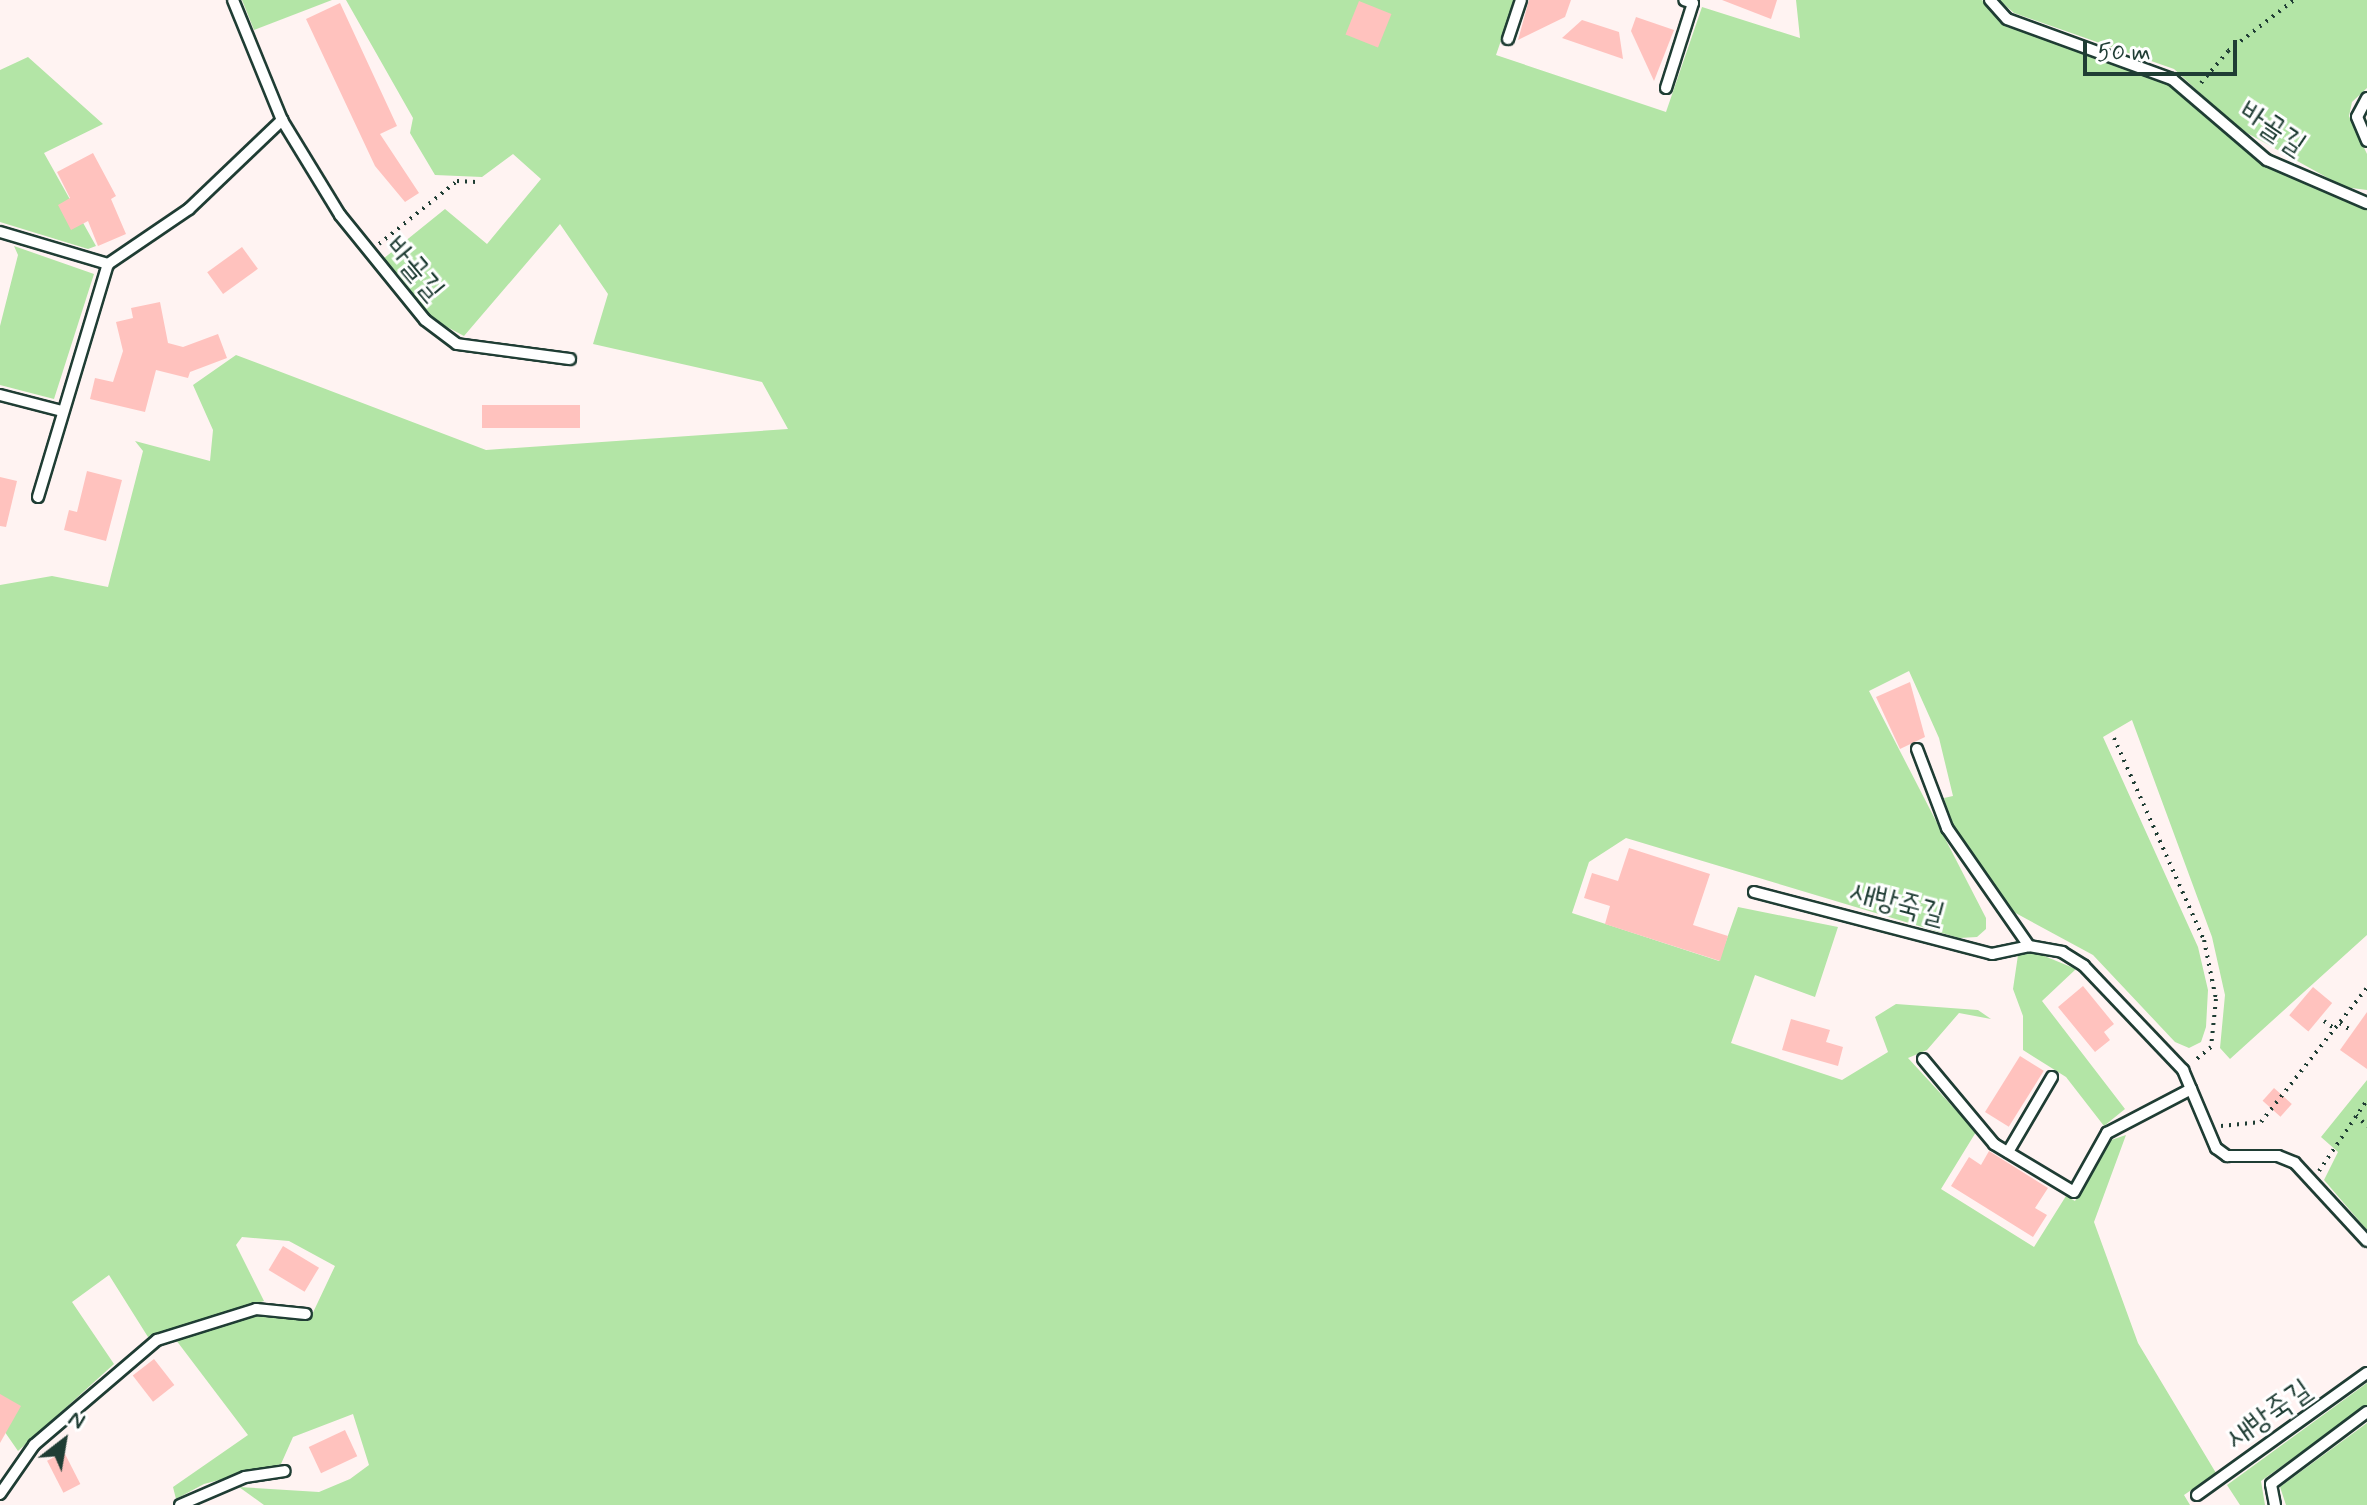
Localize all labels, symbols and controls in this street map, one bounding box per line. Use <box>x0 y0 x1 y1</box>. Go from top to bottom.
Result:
scale bar <box>2087 24 2241 74</box>
text: 50 m <box>2097 38 2151 69</box>
street label: 바골길 <box>2232 94 2312 164</box>
street label: 바골길 <box>377 230 451 308</box>
street label: 새방죽길 <box>1846 874 1948 934</box>
street label: 새방죽길 <box>2219 1373 2319 1457</box>
north arrow <box>24 1401 104 1481</box>
text: N <box>63 1405 90 1436</box>

